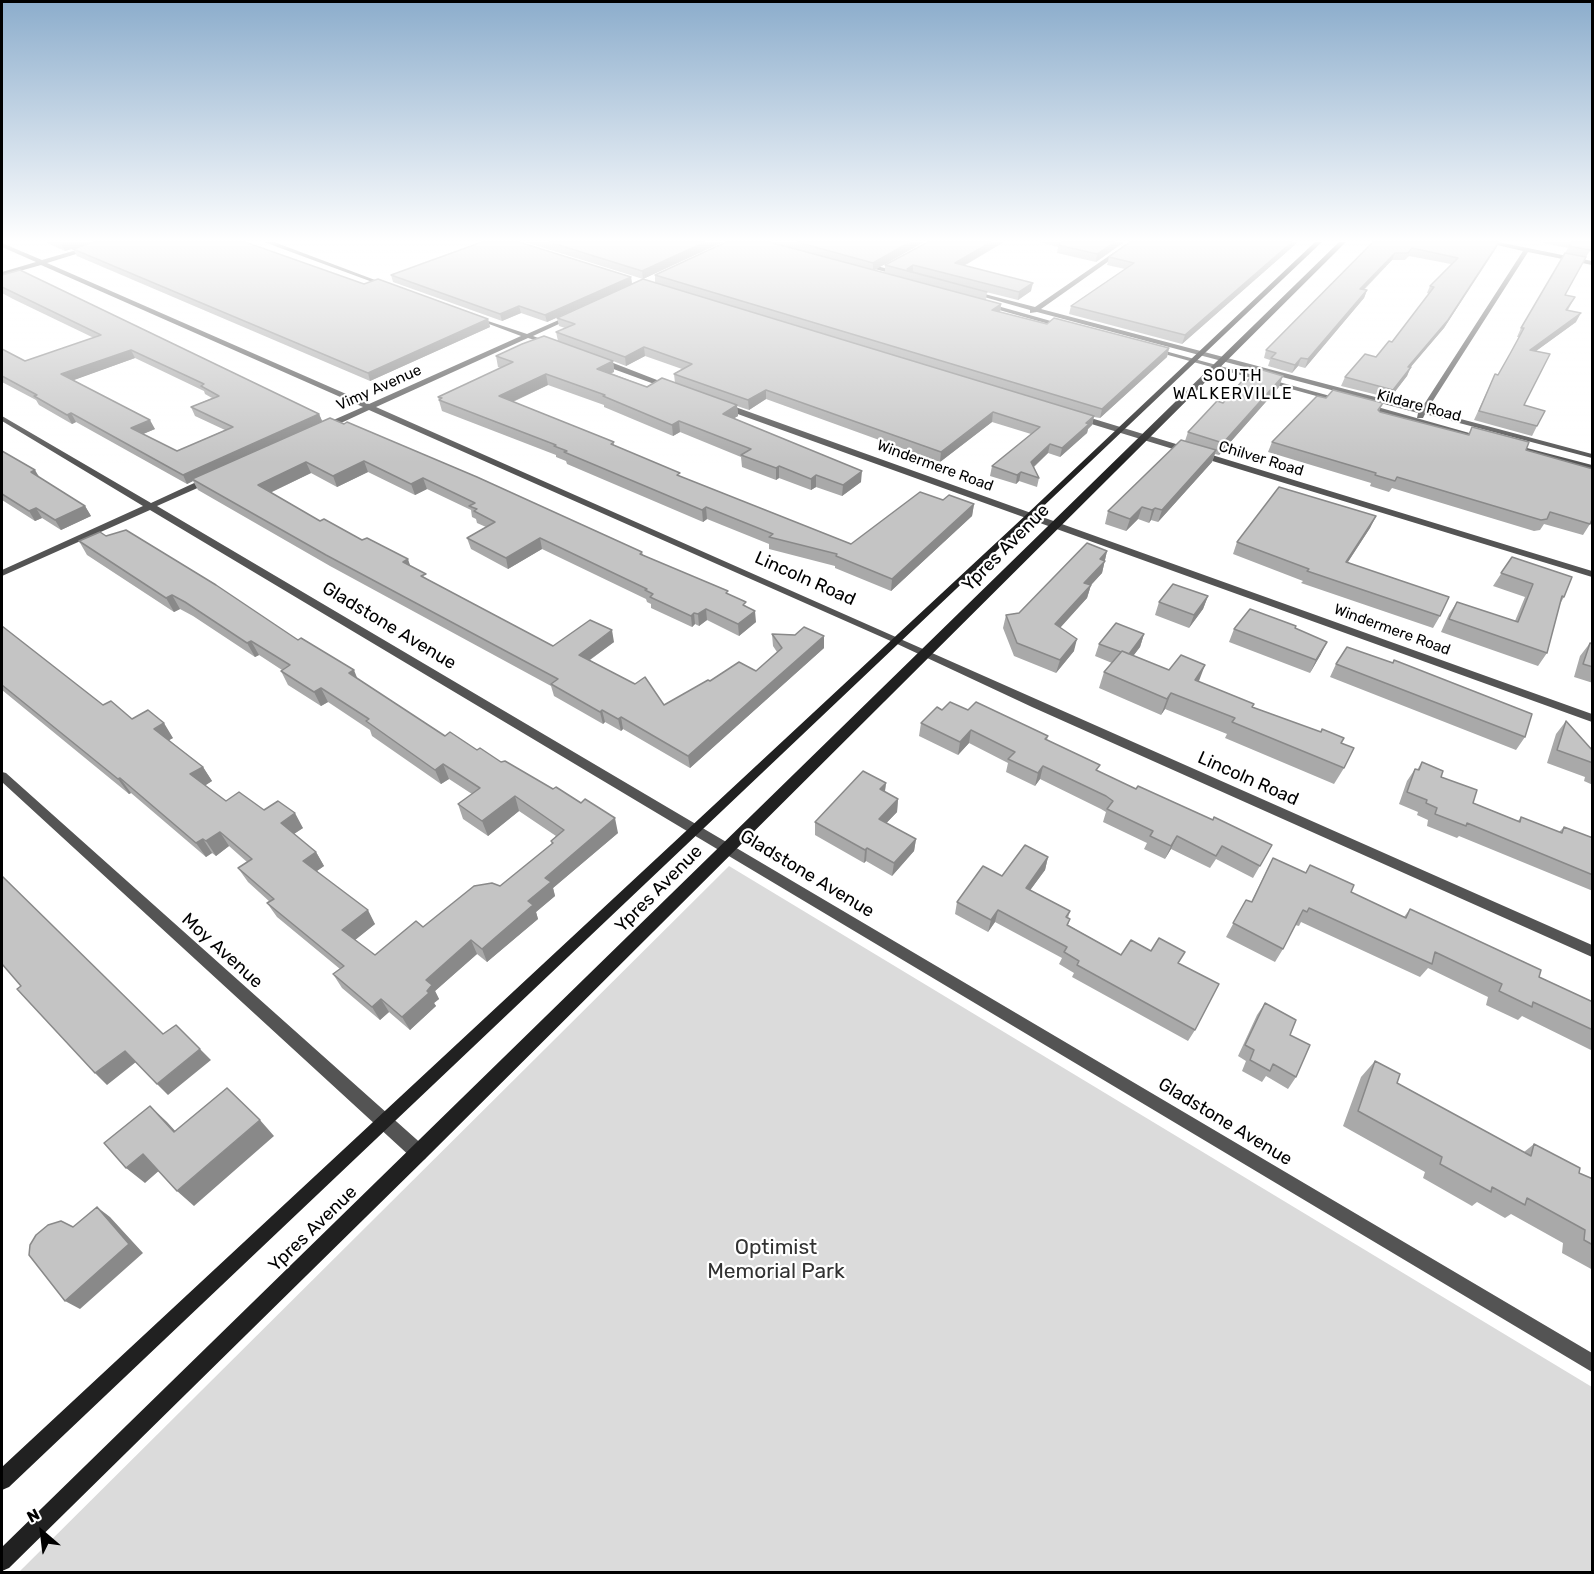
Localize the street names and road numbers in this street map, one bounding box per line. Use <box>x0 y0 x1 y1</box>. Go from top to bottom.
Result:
street label: Vimy Avenue <box>334 361 424 415</box>
street label: Kildare Road <box>1375 386 1463 426</box>
street label: Windermere Road <box>874 437 996 495</box>
street label: Chilver Road <box>1216 438 1306 480</box>
street label: Ypres Avenue <box>958 500 1054 596</box>
street label: Lincoln Road <box>751 547 859 611</box>
street label: Gladstone Avenue <box>318 578 460 674</box>
street label: Windermere Road <box>1331 601 1453 659</box>
street label: Lincoln Road <box>1194 747 1302 811</box>
street label: Gladstone Avenue <box>736 826 878 922</box>
street label: Ypres Avenue <box>611 841 707 937</box>
street label: Moy Avenue <box>177 909 267 993</box>
street label: Gladstone Avenue <box>1154 1074 1296 1170</box>
street label: Ypres Avenue <box>264 1181 362 1277</box>

